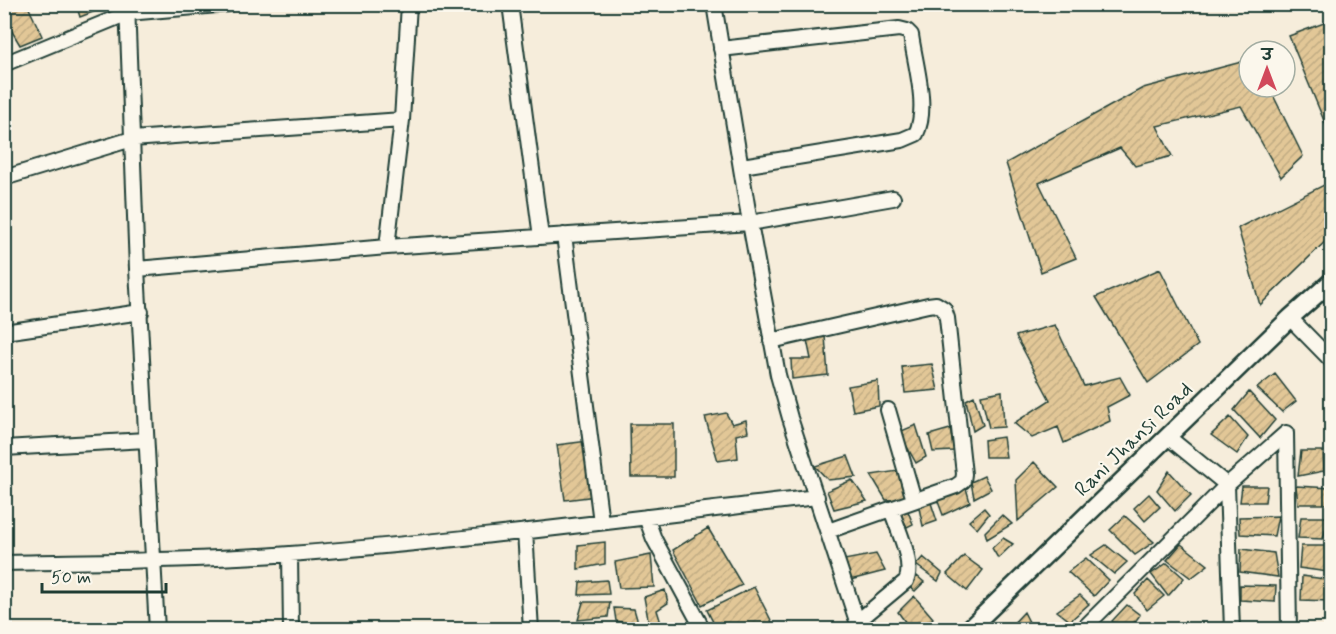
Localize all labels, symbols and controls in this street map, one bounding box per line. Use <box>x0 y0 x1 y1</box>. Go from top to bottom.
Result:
north arrow <box>1237 39 1297 99</box>
text: उ <box>1260 45 1274 66</box>
street label: Rani Jhansi Road <box>1068 376 1199 503</box>
scale bar <box>42 556 166 594</box>
text: 50 m <box>51 566 91 590</box>

